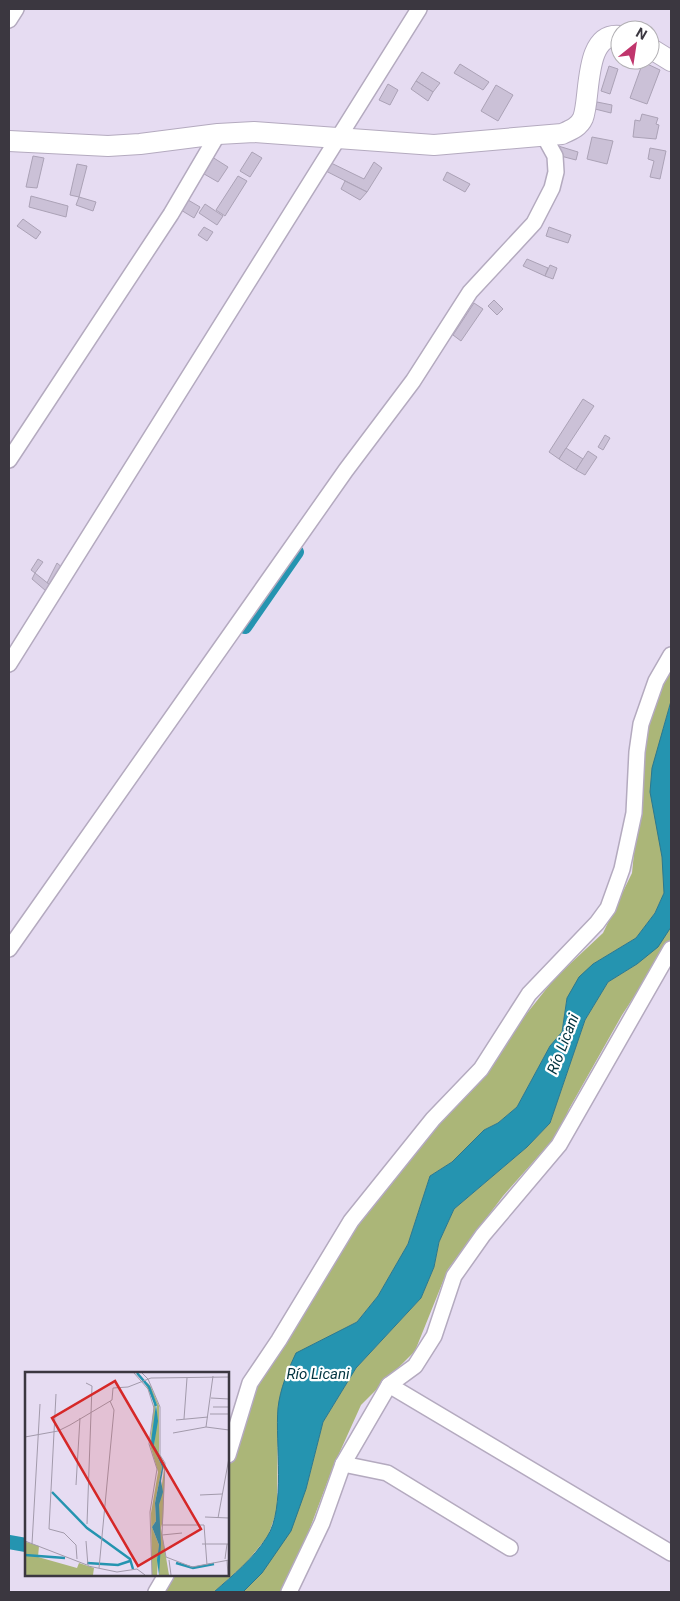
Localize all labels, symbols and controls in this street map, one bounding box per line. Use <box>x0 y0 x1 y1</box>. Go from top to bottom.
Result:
north arrow <box>610 20 660 70</box>
text: N <box>633 24 650 43</box>
water label: Río Licani <box>543 1011 583 1077</box>
water label: Río Licani <box>286 1365 350 1383</box>
inset map <box>25 1372 229 1576</box>

